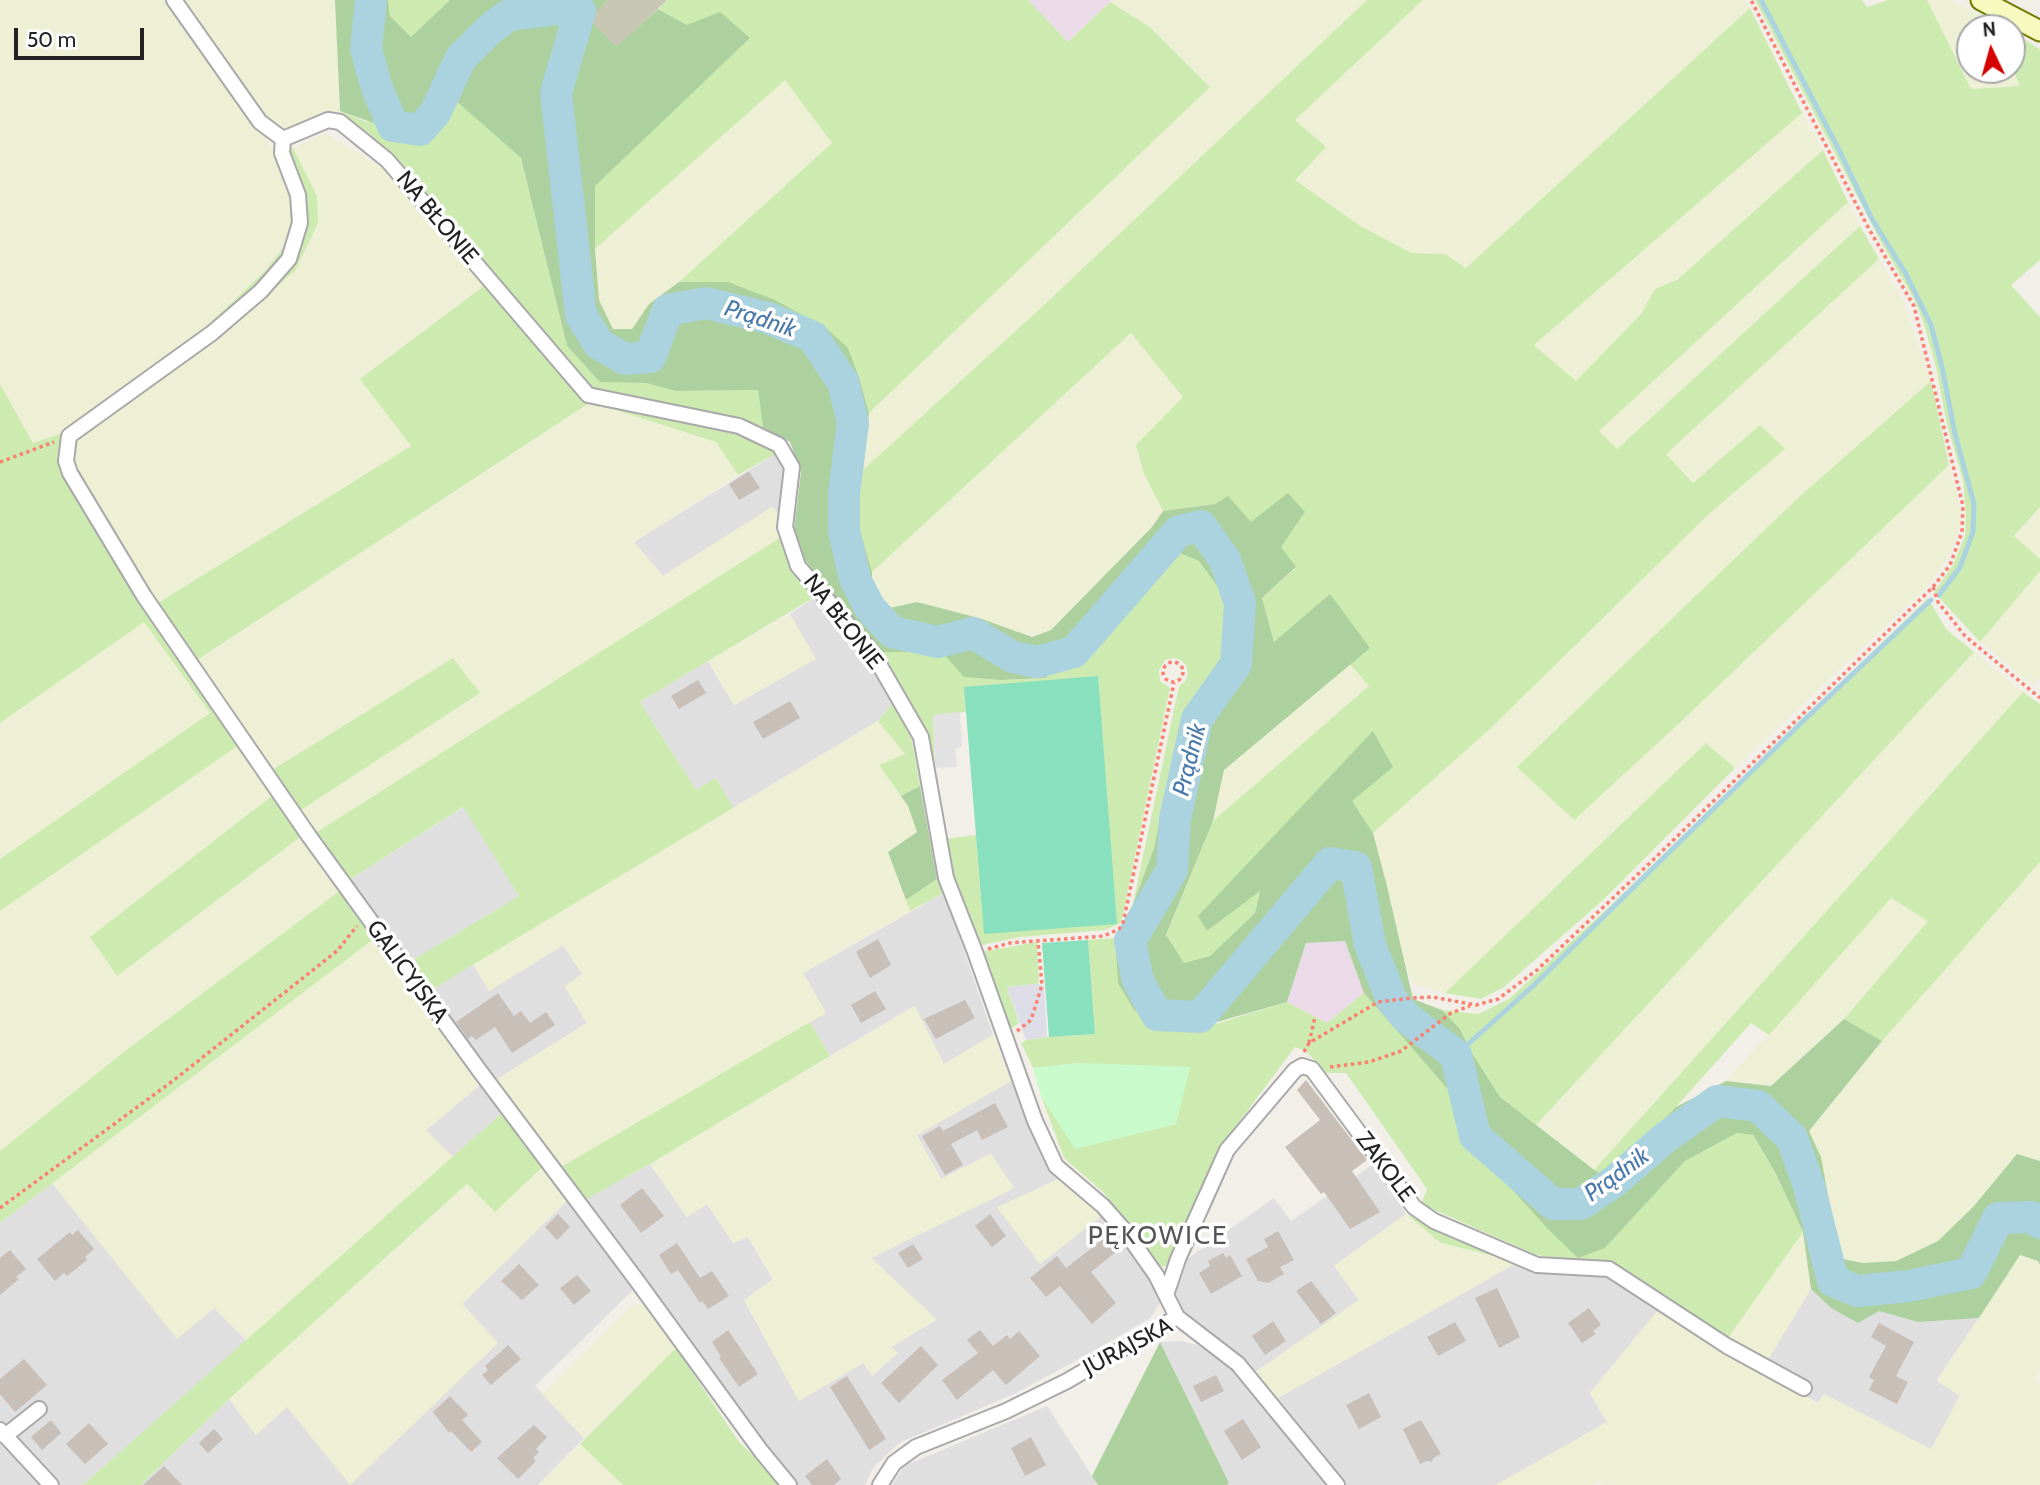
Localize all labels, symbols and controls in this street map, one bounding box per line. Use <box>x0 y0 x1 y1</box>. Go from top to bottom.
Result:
scale bar <box>18 14 147 58</box>
north arrow <box>1956 14 2026 84</box>
text: N <box>1982 18 1997 42</box>
text: 50 m <box>27 27 76 52</box>
street label: NA BŁONIE <box>390 166 484 270</box>
water label: Prądnik <box>721 294 799 344</box>
street label: NA BŁONIE <box>797 569 889 675</box>
water label: Prądnik <box>1167 721 1213 799</box>
street label: GALICYJSKA <box>360 915 454 1029</box>
street label: ZAKOLE <box>1350 1126 1420 1208</box>
water label: Prądnik <box>1579 1142 1655 1208</box>
district label: PĘKOWICE <box>1089 1220 1227 1252</box>
street label: JURAJSKA <box>1079 1312 1177 1382</box>

